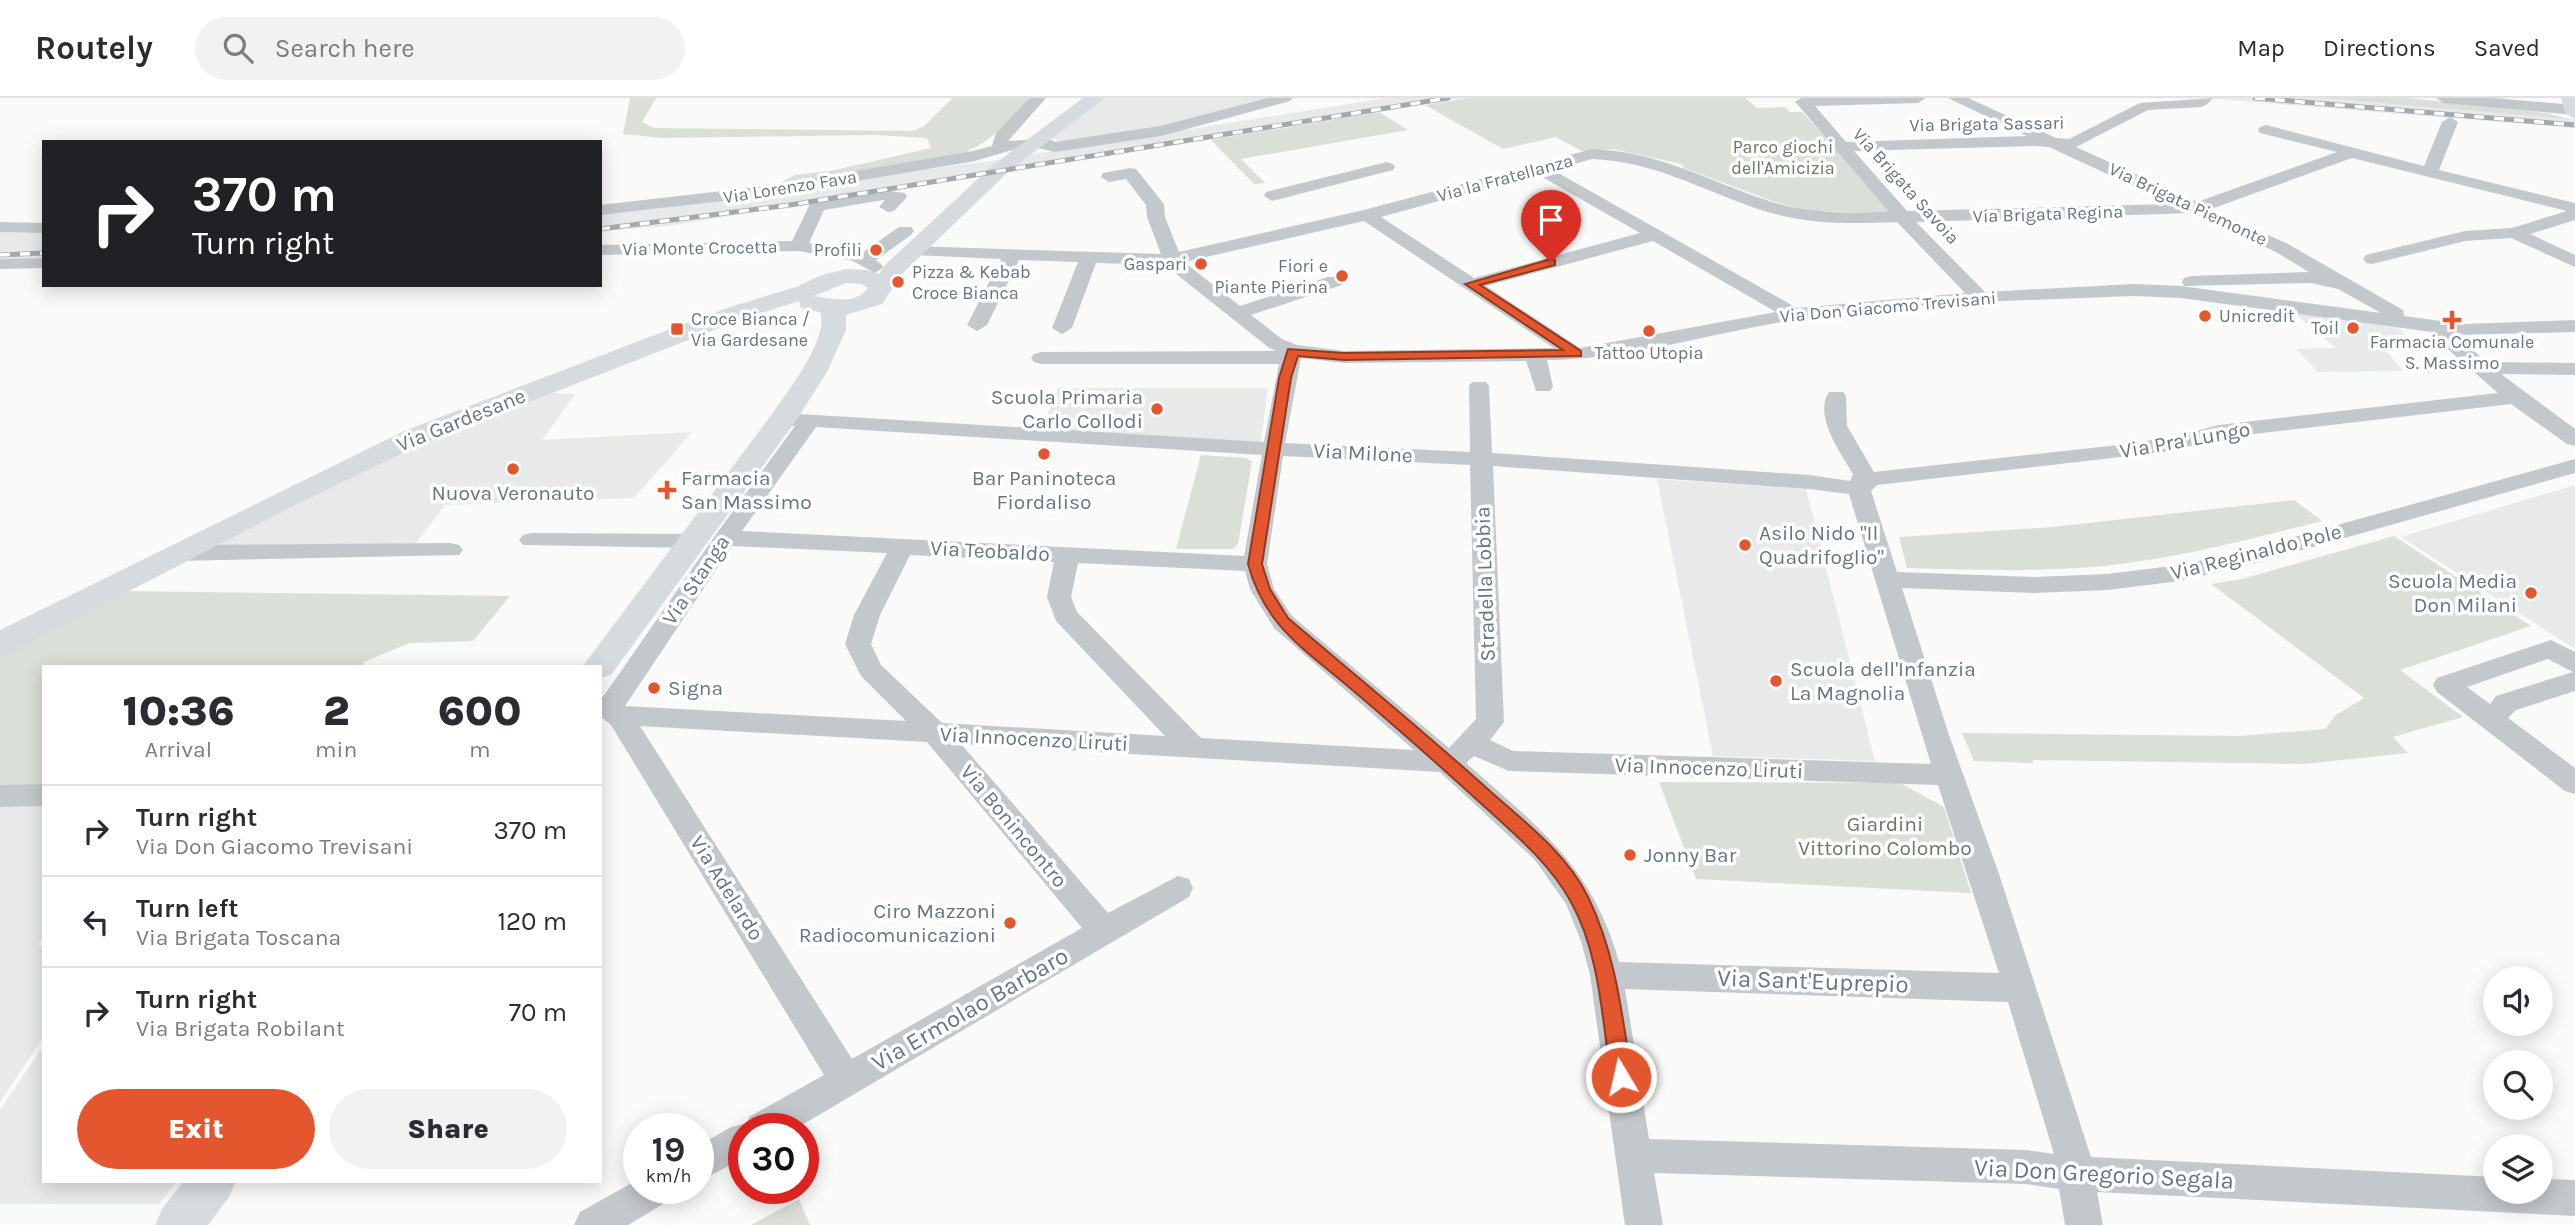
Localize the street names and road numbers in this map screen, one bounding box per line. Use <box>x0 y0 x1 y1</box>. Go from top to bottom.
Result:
street label: Via Brigata Sassari <box>1909 112 2065 136</box>
street label: Via Brigata Savoia <box>1848 123 1964 249</box>
street label: Via la Fratellanza <box>1435 149 1575 207</box>
street label: Via Brigata Piemonte <box>2105 158 2271 250</box>
street label: Via Lorenzo Fava <box>722 166 858 208</box>
street label: Via Brigata Regina <box>1972 200 2124 228</box>
street label: Via Monte Crocetta <box>622 236 778 260</box>
street label: Via Don Giacomo Trevisani <box>1779 287 1997 327</box>
street label: Via Gardesane <box>393 383 529 457</box>
street label: Via Pra' Lungo <box>2118 417 2252 463</box>
street label: Via Milone <box>1313 438 1413 468</box>
street label: Stradella Lobbia <box>1470 506 1500 662</box>
street label: Via Reginaldo Pole <box>2168 519 2344 585</box>
street label: Via Stanga <box>657 531 735 629</box>
street label: Via Teobaldo <box>930 536 1050 566</box>
street label: Via Innocenzo Liruti <box>939 722 1129 756</box>
street label: Via Innocenzo Liruti <box>1614 753 1804 783</box>
street label: Via Bonincontro <box>956 760 1072 892</box>
street label: Via Adelardo <box>685 831 769 945</box>
street label: Via Ermolao Barbaro <box>867 941 1073 1077</box>
street label: Via Sant'Euprepio <box>1717 964 1909 998</box>
street label: Via Don Gregorio Segala <box>1973 1153 2235 1195</box>

